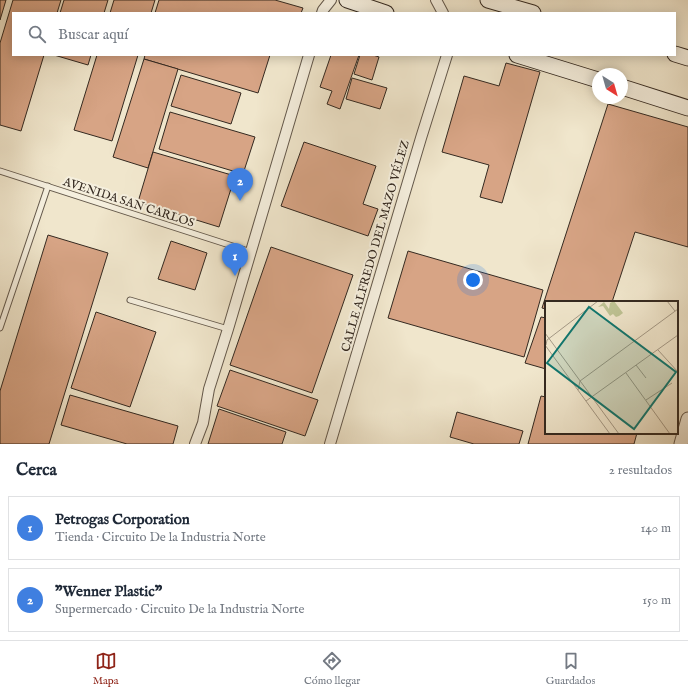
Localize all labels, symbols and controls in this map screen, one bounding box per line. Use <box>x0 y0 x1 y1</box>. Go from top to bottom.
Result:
search box <box>12 12 676 56</box>
icon: search <box>26 23 48 45</box>
text: Buscar aquí <box>58 25 128 44</box>
north arrow <box>592 68 628 104</box>
street label: CALLE ALFREDO DEL MAZO VÉLEZ <box>337 138 413 354</box>
pin: 2 <box>227 168 253 201</box>
street label: AVENIDA SAN CARLOS <box>60 174 196 231</box>
pin: 1 <box>222 243 248 276</box>
your location <box>463 270 483 290</box>
inset map <box>545 301 678 434</box>
text: Cerca <box>16 460 57 481</box>
text: 2 resultados <box>609 462 672 479</box>
text: Petrogas Corporation <box>55 510 190 529</box>
text: 1 <box>28 520 32 537</box>
text: 140 m <box>641 520 671 537</box>
text: Tienda · Circuito De la Industria Norte <box>55 529 266 546</box>
text: "Wenner Plastic" <box>55 582 162 601</box>
text: 2 <box>27 592 33 609</box>
text: 150 m <box>642 592 671 609</box>
text: Supermercado · Circuito De la Industria Norte <box>55 601 304 618</box>
tab: Mapa <box>93 650 119 688</box>
tab: Cómo llegar <box>304 650 360 688</box>
tab: Guardados <box>546 650 595 688</box>

